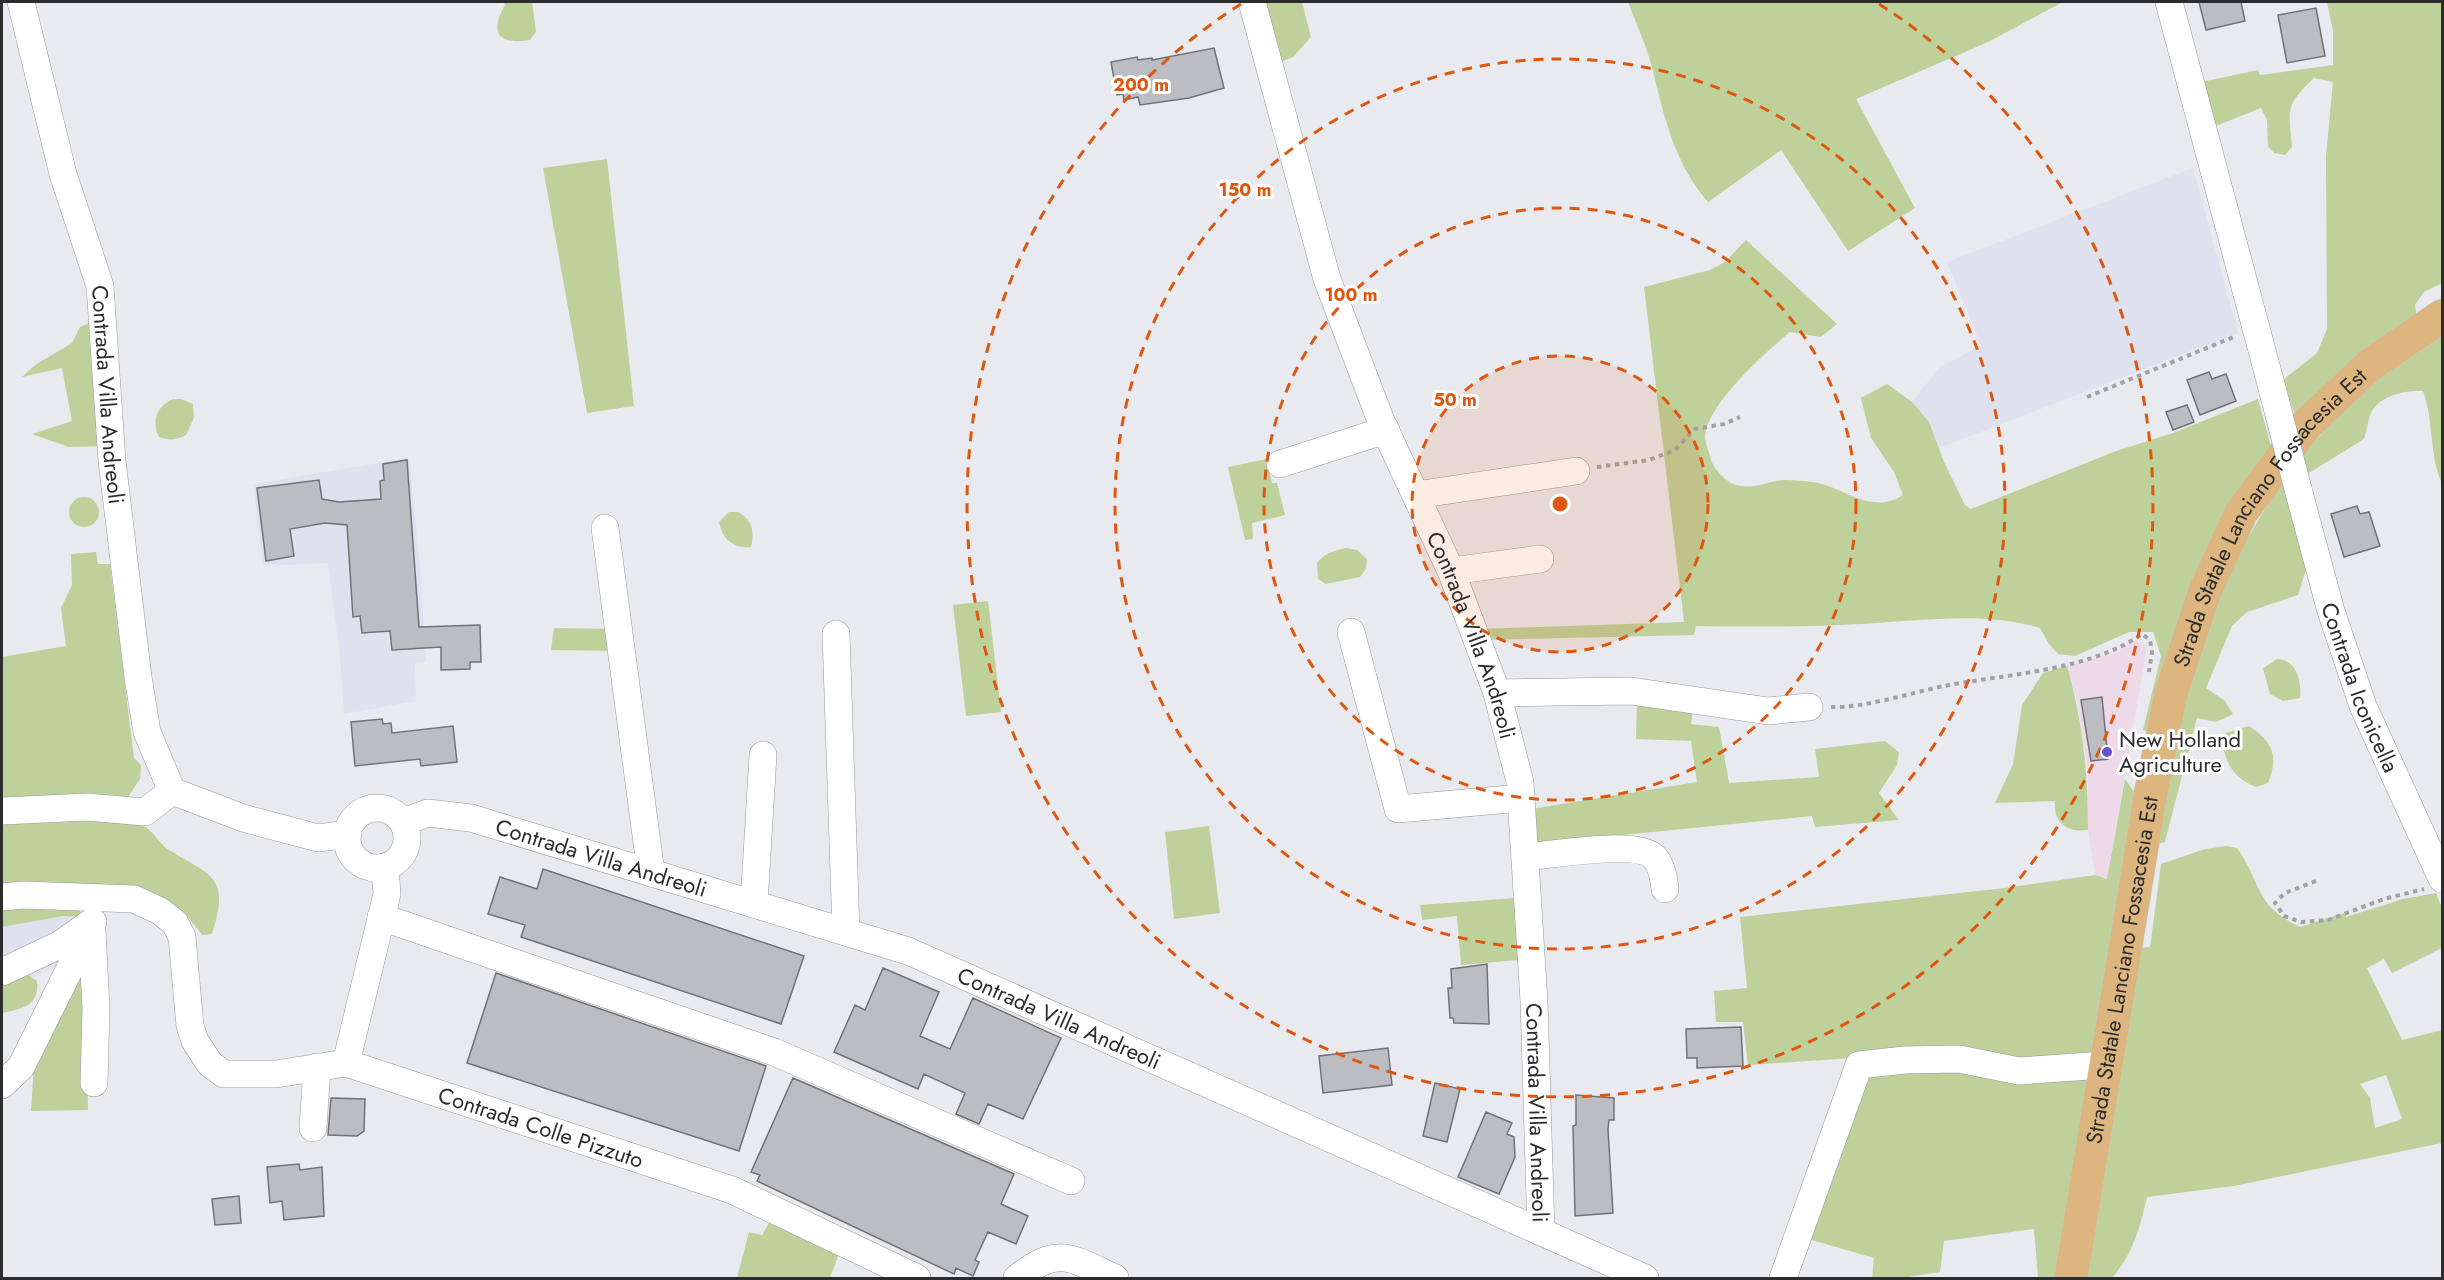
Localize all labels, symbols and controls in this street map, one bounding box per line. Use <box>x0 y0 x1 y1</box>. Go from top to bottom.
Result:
text: 200 m <box>1113 72 1169 98</box>
text: 150 m <box>1219 177 1271 203</box>
text: 100 m <box>1324 282 1378 308</box>
street label: Contrada Villa Andreoli <box>84 284 133 506</box>
street label: Strada Statale Lanciano Fossacesia Est <box>2165 360 2374 671</box>
text: 50 m <box>1433 387 1477 413</box>
centre of rings <box>1550 494 1570 514</box>
street label: Contrada Villa Andreoli <box>1419 526 1524 742</box>
street label: Contrada Iconicella <box>2313 599 2407 777</box>
place label: New Holland Agriculture <box>2119 723 2241 780</box>
marker: New Holland Agriculture <box>2100 745 2114 759</box>
street label: Strada Statale Lanciano Fossacesia Est <box>2077 793 2166 1146</box>
street label: Contrada Villa Andreoli <box>492 810 711 905</box>
street label: Contrada Villa Andreoli <box>952 959 1166 1077</box>
street label: Contrada Villa Andreoli <box>1518 1003 1557 1223</box>
street label: Contrada Colle Pizzuto <box>434 1078 648 1176</box>

